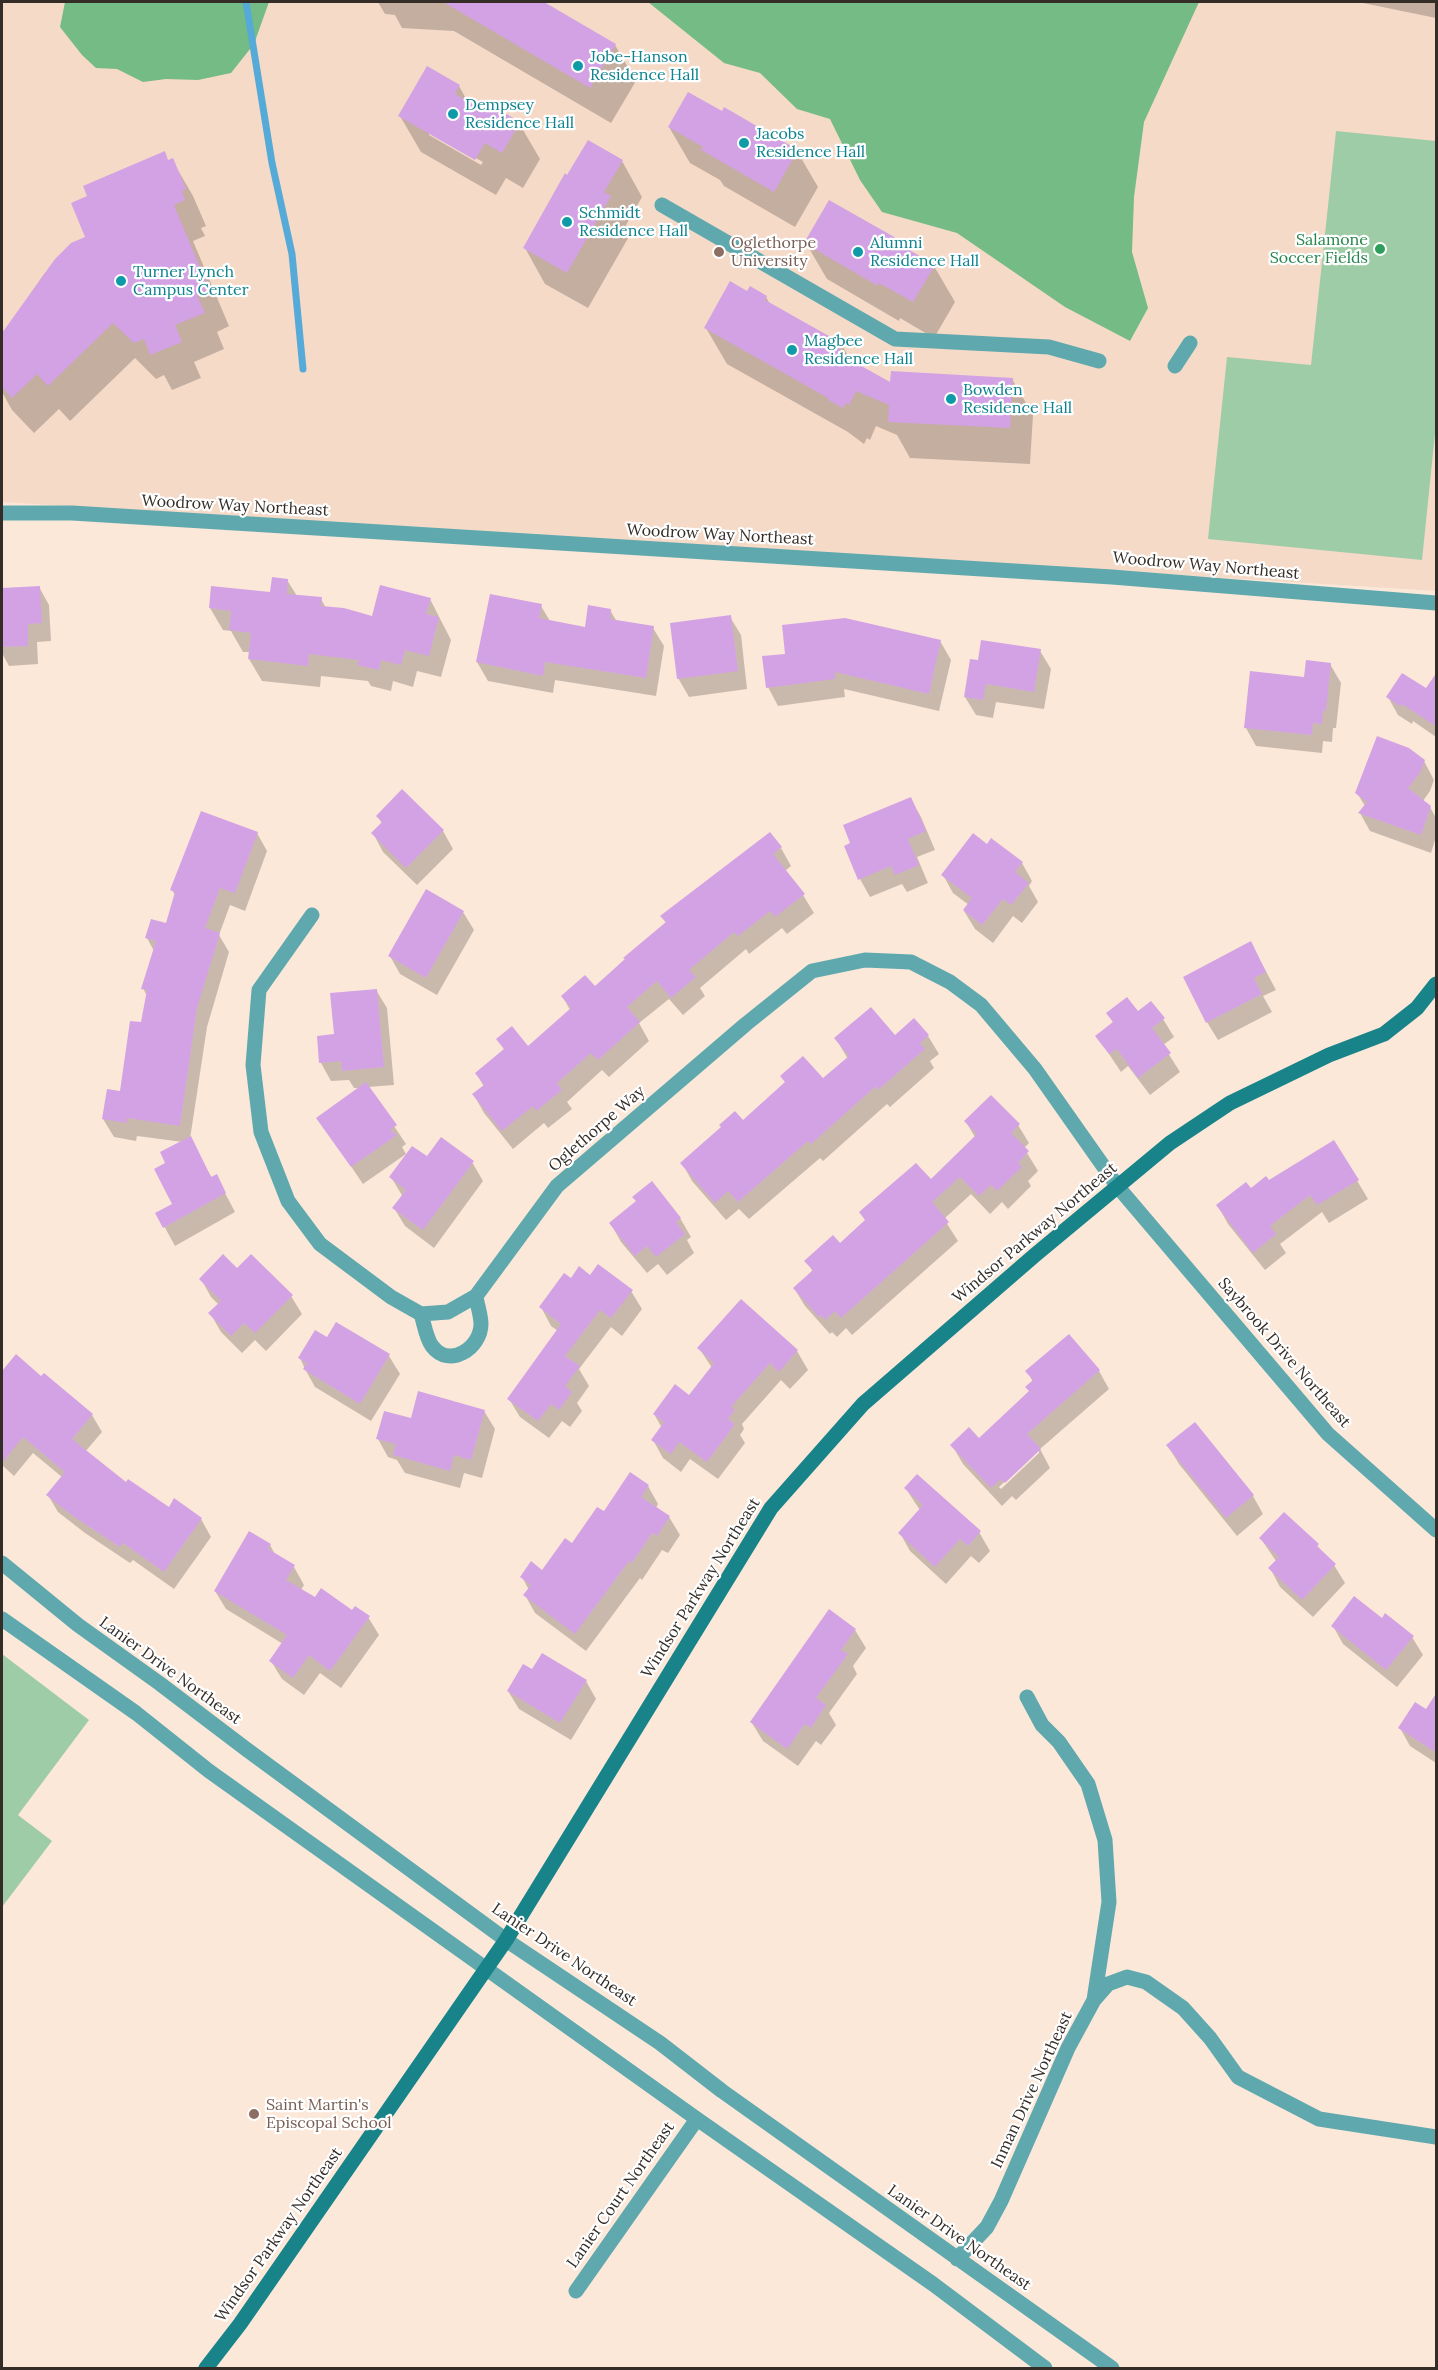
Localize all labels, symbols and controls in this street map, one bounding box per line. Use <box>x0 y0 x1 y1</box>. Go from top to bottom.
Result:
place label: Jobe-Hanson Residence Hall <box>590 47 699 85</box>
marker: Jobe-Hanson Residence Hall <box>571 59 585 73</box>
place label: Dempsey Residence Hall <box>465 95 574 133</box>
marker: Dempsey Residence Hall <box>446 107 460 121</box>
place label: Jacobs Residence Hall <box>756 124 865 162</box>
marker: Jacobs Residence Hall <box>737 136 751 150</box>
place label: Schmidt Residence Hall <box>579 203 688 241</box>
marker: Schmidt Residence Hall <box>560 215 574 229</box>
place label: Salamone Soccer Fields <box>1270 230 1368 268</box>
place label: Oglethorpe University <box>731 233 816 271</box>
place label: Alumni Residence Hall <box>870 233 979 271</box>
marker: Salamone Soccer Fields <box>1373 242 1387 256</box>
marker: Oglethorpe University <box>712 245 726 259</box>
marker: Alumni Residence Hall <box>851 245 865 259</box>
place label: Turner Lynch Campus Center <box>133 262 249 300</box>
marker: Turner Lynch Campus Center <box>114 274 128 288</box>
place label: Magbee Residence Hall <box>804 331 913 369</box>
marker: Magbee Residence Hall <box>785 343 799 357</box>
place label: Bowden Residence Hall <box>963 380 1072 418</box>
marker: Bowden Residence Hall <box>944 392 958 406</box>
street label: Woodrow Way Northeast <box>141 492 329 520</box>
street label: Woodrow Way Northeast <box>626 521 814 549</box>
street label: Woodrow Way Northeast <box>1112 548 1300 584</box>
street label: Oglethorpe Way <box>545 1082 649 1176</box>
street label: Windsor Parkway Northeast <box>949 1159 1121 1307</box>
street label: Saybrook Drive Northeast <box>1214 1274 1354 1432</box>
street label: Windsor Parkway Northeast <box>638 1494 764 1682</box>
street label: Lanier Drive Northeast <box>95 1613 245 1729</box>
street label: Lanier Drive Northeast <box>488 1899 640 2011</box>
street label: Inman Drive Northeast <box>987 2009 1077 2171</box>
place label: Saint Martin's Episcopal School <box>266 2095 392 2133</box>
marker: Saint Martin's Episcopal School <box>247 2107 261 2121</box>
street label: Lanier Court Northeast <box>563 2118 679 2272</box>
street label: Windsor Parkway Northeast <box>211 2144 347 2326</box>
street label: Lanier Drive Northeast <box>884 2181 1034 2295</box>

